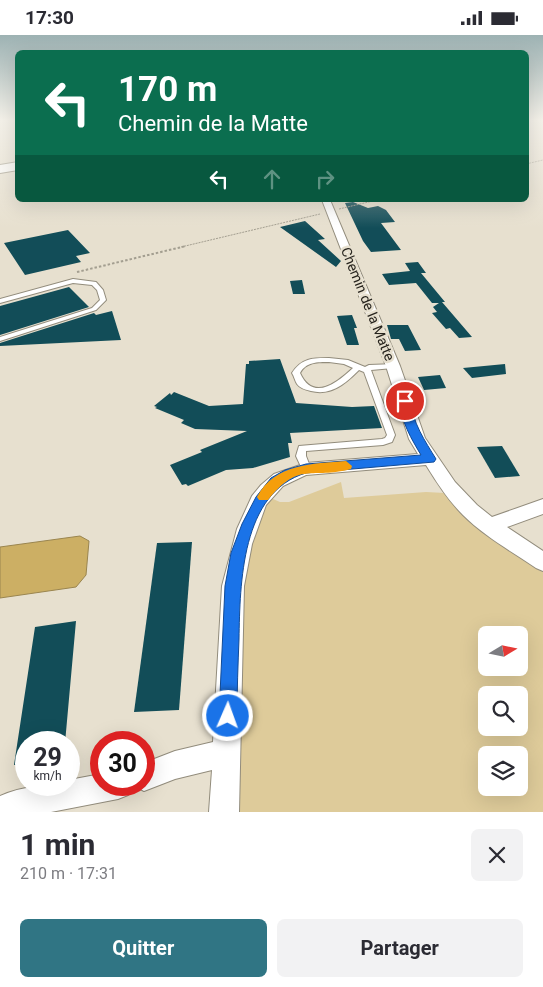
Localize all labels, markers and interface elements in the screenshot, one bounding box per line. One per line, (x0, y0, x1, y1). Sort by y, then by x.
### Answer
text: 17:30 (25, 6, 74, 29)
text: 170 m (118, 69, 217, 110)
icon: left (35, 70, 100, 135)
text: Chemin de la Matte (118, 111, 308, 136)
icon: left (205, 165, 233, 193)
icon: ahead (258, 165, 286, 193)
icon: right (311, 165, 339, 193)
street label: Chemin de la Matte (338, 245, 398, 363)
pin (384, 380, 426, 422)
icon: arrive (391, 387, 419, 415)
north arrow (478, 626, 528, 676)
map controls (478, 626, 528, 796)
button: search (478, 686, 528, 736)
position arrow (201, 689, 253, 741)
speed limit sign: 30 (90, 731, 155, 796)
text: 29 (33, 743, 62, 772)
button: layers (478, 746, 528, 796)
text: km/h (33, 769, 62, 783)
text: 1 min (20, 827, 95, 862)
button: close (471, 829, 523, 881)
text: 210 m · 17:31 (20, 864, 117, 883)
button: Quitter (20, 919, 267, 977)
button: Partager (277, 919, 523, 977)

